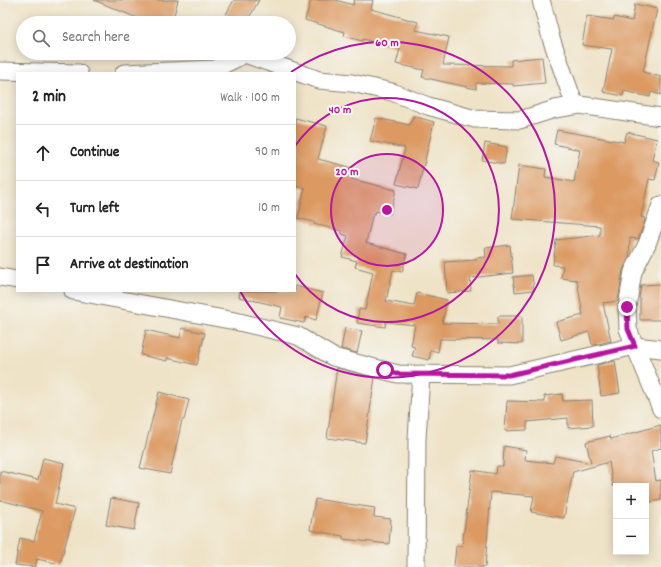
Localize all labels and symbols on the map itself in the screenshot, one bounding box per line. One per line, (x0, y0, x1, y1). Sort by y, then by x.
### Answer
text: 60 m (375, 35, 399, 52)
text: 40 m (329, 102, 351, 119)
text: 20 m (336, 164, 358, 181)
centre of rings (380, 203, 394, 217)
route end (618, 298, 636, 316)
route start (376, 361, 394, 379)

